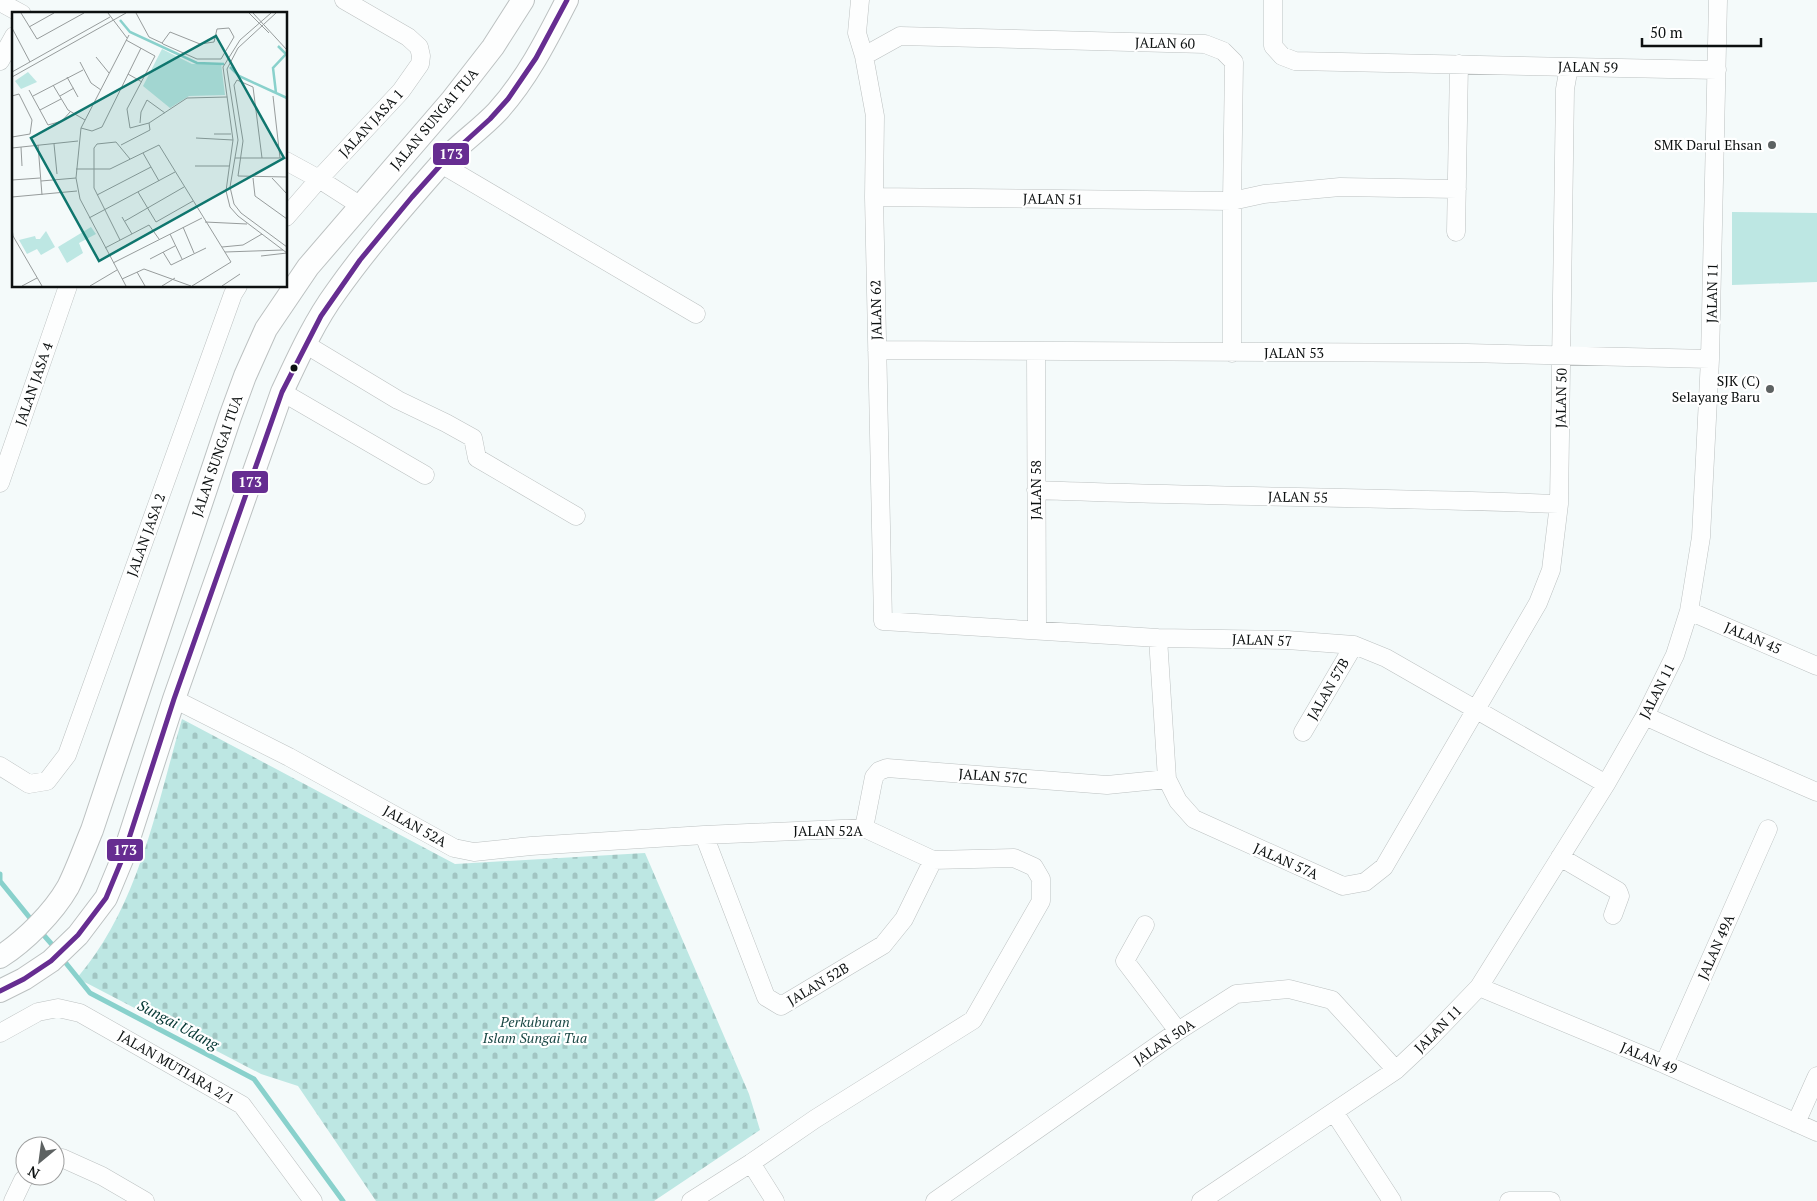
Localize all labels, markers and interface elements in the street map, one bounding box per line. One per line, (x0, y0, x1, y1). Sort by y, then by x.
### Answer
inset map (12, 12, 288, 288)
scale bar (1642, 15, 1761, 47)
text: 50 m (1650, 22, 1683, 42)
street label: JALAN 60 (1135, 32, 1195, 53)
street label: JALAN 59 (1558, 56, 1618, 77)
street label: JALAN SUNGAI TUA (385, 63, 482, 174)
street label: JALAN JASA 1 (334, 84, 407, 161)
place label: SMK Darul Ehsan (1654, 135, 1763, 154)
marker: SMK Darul Ehsan (1766, 139, 1778, 151)
line badge: 173 (432, 142, 470, 166)
text: 173 (439, 144, 463, 163)
street label: JALAN 51 (1023, 188, 1083, 209)
street label: JALAN 11 (1701, 263, 1722, 323)
street label: JALAN 62 (865, 280, 886, 340)
street label: JALAN JASA 4 (10, 339, 57, 428)
street label: JALAN 53 (1264, 343, 1324, 362)
unlabelled marker (289, 363, 299, 373)
street label: JALAN 50 (1550, 368, 1571, 428)
place label: SJK (C) Selayang Baru (1672, 371, 1760, 406)
marker: SJK (C) Selayang Baru (1764, 383, 1776, 395)
street label: JALAN SUNGAI TUA (187, 392, 246, 519)
street label: JALAN 58 (1026, 460, 1045, 520)
line badge: 173 (231, 470, 269, 494)
text: 173 (238, 472, 262, 491)
street label: JALAN 55 (1268, 486, 1328, 507)
street label: JALAN JASA 2 (122, 491, 169, 579)
street label: JALAN 45 (1722, 617, 1785, 658)
street label: JALAN 57 (1232, 629, 1292, 650)
street label: JALAN 57B (1302, 654, 1353, 723)
street label: JALAN 11 (1634, 660, 1679, 722)
street label: JALAN 57C (958, 764, 1028, 787)
street label: JALAN 52A (380, 800, 451, 851)
street label: JALAN 52A (793, 821, 863, 840)
line badge: 173 (106, 838, 144, 862)
street label: JALAN 57A (1251, 838, 1322, 883)
text: 173 (113, 840, 137, 859)
street label: JALAN 49A (1693, 911, 1739, 983)
street label: JALAN 52B (783, 958, 852, 1009)
water label: Sungai Udang (134, 994, 224, 1055)
street label: JALAN 11 (1410, 1001, 1466, 1057)
park label: Perkuburan Islam Sungai Tua (482, 1012, 587, 1047)
street label: JALAN 50A (1130, 1014, 1198, 1069)
street label: JALAN MUTIARA 2/1 (115, 1026, 238, 1108)
street label: JALAN 49 (1618, 1037, 1681, 1078)
north arrow (15, 1136, 65, 1186)
text: N (24, 1162, 43, 1184)

